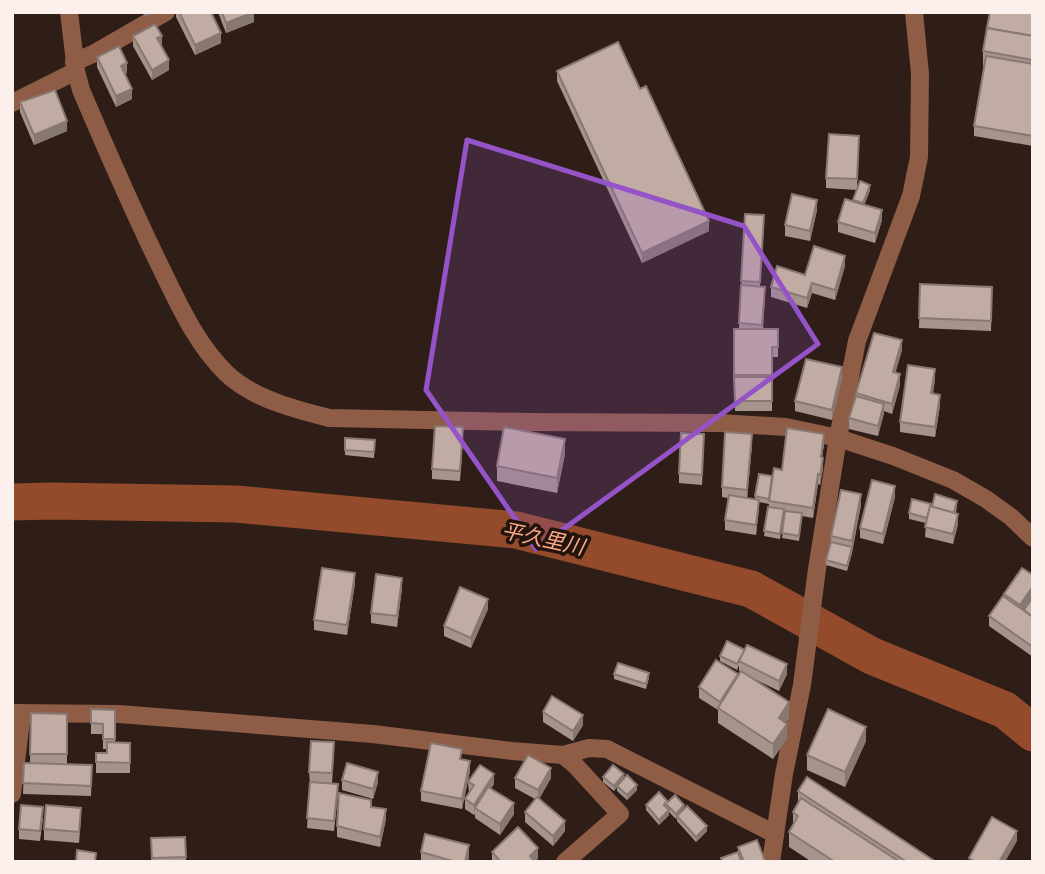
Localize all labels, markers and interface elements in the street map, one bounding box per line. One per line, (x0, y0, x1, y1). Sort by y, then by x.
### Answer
water label: 平久里川 (499, 517, 589, 561)

